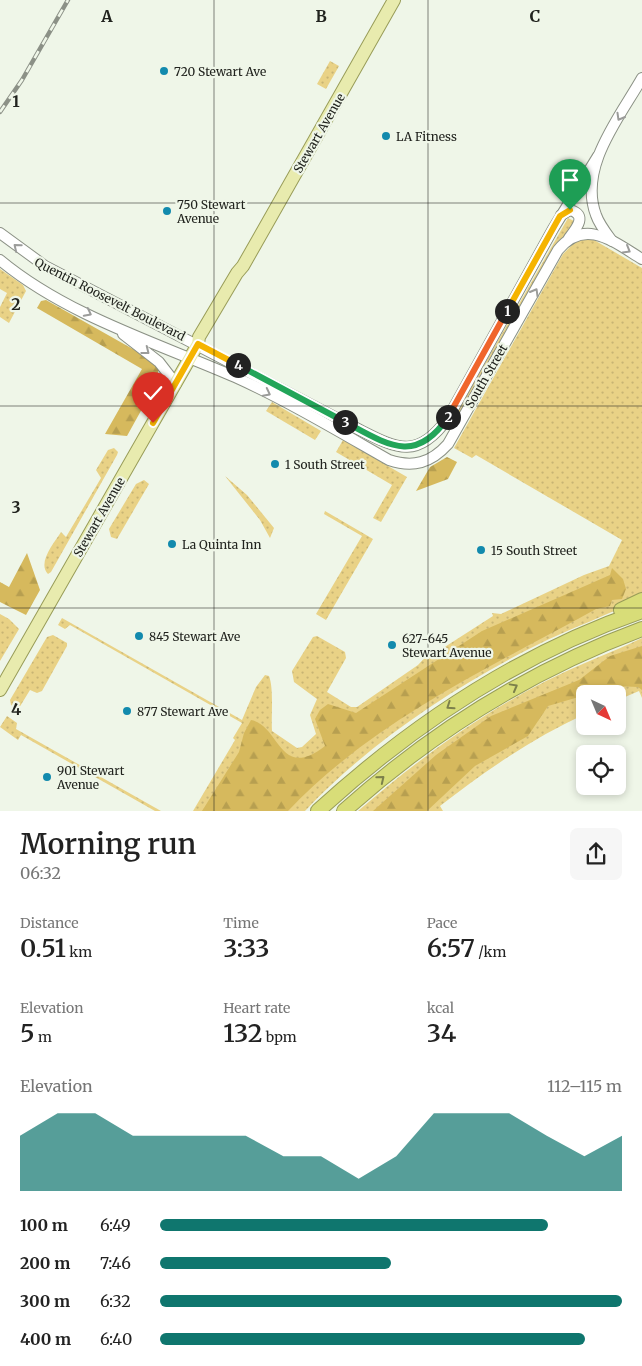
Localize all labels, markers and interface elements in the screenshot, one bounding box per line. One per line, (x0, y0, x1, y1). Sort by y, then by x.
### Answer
text: A (100, 6, 113, 26)
text: B (315, 6, 327, 26)
text: C (530, 6, 540, 26)
place label: 720 Stewart Ave (174, 64, 266, 79)
marker: 720 Stewart Ave (158, 65, 170, 77)
text: 1 (12, 91, 20, 111)
street label: Stewart Avenue (290, 91, 348, 175)
one-way arrow (616, 111, 626, 120)
place label: LA Fitness (396, 129, 457, 144)
marker: LA Fitness (380, 130, 392, 142)
pin (549, 159, 591, 210)
icon: arrive (556, 166, 584, 194)
place label: 750 Stewart Avenue (176, 197, 246, 226)
marker: 750 Stewart Avenue (161, 205, 173, 217)
one-way arrow (621, 243, 630, 253)
one-way arrow (14, 244, 23, 252)
street label: Quentin Roosevelt Boulevard (32, 254, 188, 344)
one-way arrow (528, 288, 538, 297)
text: 2 (11, 294, 21, 314)
pin: 1 (494, 298, 520, 324)
text: 1 (504, 302, 511, 320)
one-way arrow (83, 307, 92, 317)
street label: South Street (462, 341, 510, 411)
one-way arrow (140, 345, 150, 354)
pin: 4 (226, 352, 250, 378)
text: 4 (234, 356, 243, 374)
pin (132, 372, 174, 423)
icon: check (139, 379, 167, 407)
one-way arrow (262, 387, 271, 397)
pin: 2 (436, 404, 460, 430)
text: 2 (444, 408, 453, 426)
pin: 3 (332, 410, 358, 434)
text: 3 (341, 413, 350, 431)
place label: 1 South Street (285, 457, 365, 472)
marker: 1 South Street (269, 458, 281, 470)
street label: Stewart Avenue (70, 475, 128, 559)
text: 3 (11, 497, 21, 517)
place label: La Quinta Inn (182, 537, 261, 552)
marker: La Quinta Inn (166, 538, 178, 550)
place label: 15 South Street (491, 543, 578, 558)
marker: 15 South Street (475, 544, 487, 556)
place label: 845 Stewart Ave (149, 629, 240, 644)
marker: 845 Stewart Ave (133, 630, 145, 642)
place label: 627-645 Stewart Avenue (402, 631, 491, 660)
marker: 627-645 Stewart Avenue (386, 639, 398, 651)
one-way arrow (509, 683, 518, 693)
north arrow (576, 685, 626, 735)
map controls (576, 685, 626, 795)
text: 4 (11, 699, 21, 719)
one-way arrow (446, 700, 455, 710)
place label: 877 Stewart Ave (137, 704, 228, 719)
marker: 877 Stewart Ave (121, 705, 133, 717)
button: locate (576, 745, 626, 795)
place label: 901 Stewart Avenue (56, 763, 125, 792)
marker: 901 Stewart Avenue (41, 771, 53, 783)
one-way arrow (375, 776, 384, 785)
text: Morning run (20, 826, 196, 862)
button: share (570, 828, 622, 880)
text: 06:32 (20, 863, 61, 883)
text: Distance (20, 914, 79, 932)
text: Time (223, 914, 259, 932)
text: Pace (427, 914, 457, 932)
text: 0.51 (20, 932, 66, 964)
text: 3:33 (223, 932, 270, 964)
text: 6:57 (427, 932, 475, 964)
text: km (66, 943, 92, 961)
text: /km (475, 943, 506, 961)
text: Elevation (20, 999, 84, 1017)
text: Heart rate (223, 999, 290, 1017)
text: kcal (427, 999, 454, 1017)
text: 5 (20, 1017, 35, 1049)
text: 132 (223, 1017, 262, 1049)
text: 34 (427, 1017, 456, 1049)
text: m (35, 1028, 52, 1046)
text: bpm (262, 1028, 297, 1046)
text: Elevation (20, 1076, 93, 1096)
text: 112–115 m (547, 1076, 622, 1096)
text: 100 m (20, 1215, 68, 1235)
text: 6:49 (100, 1215, 131, 1235)
text: 200 m (20, 1253, 70, 1273)
text: 7:46 (100, 1253, 131, 1273)
text: 300 m (20, 1291, 70, 1311)
text: 6:32 (100, 1291, 131, 1311)
text: 400 m (20, 1329, 71, 1349)
text: 6:40 (100, 1329, 132, 1349)

